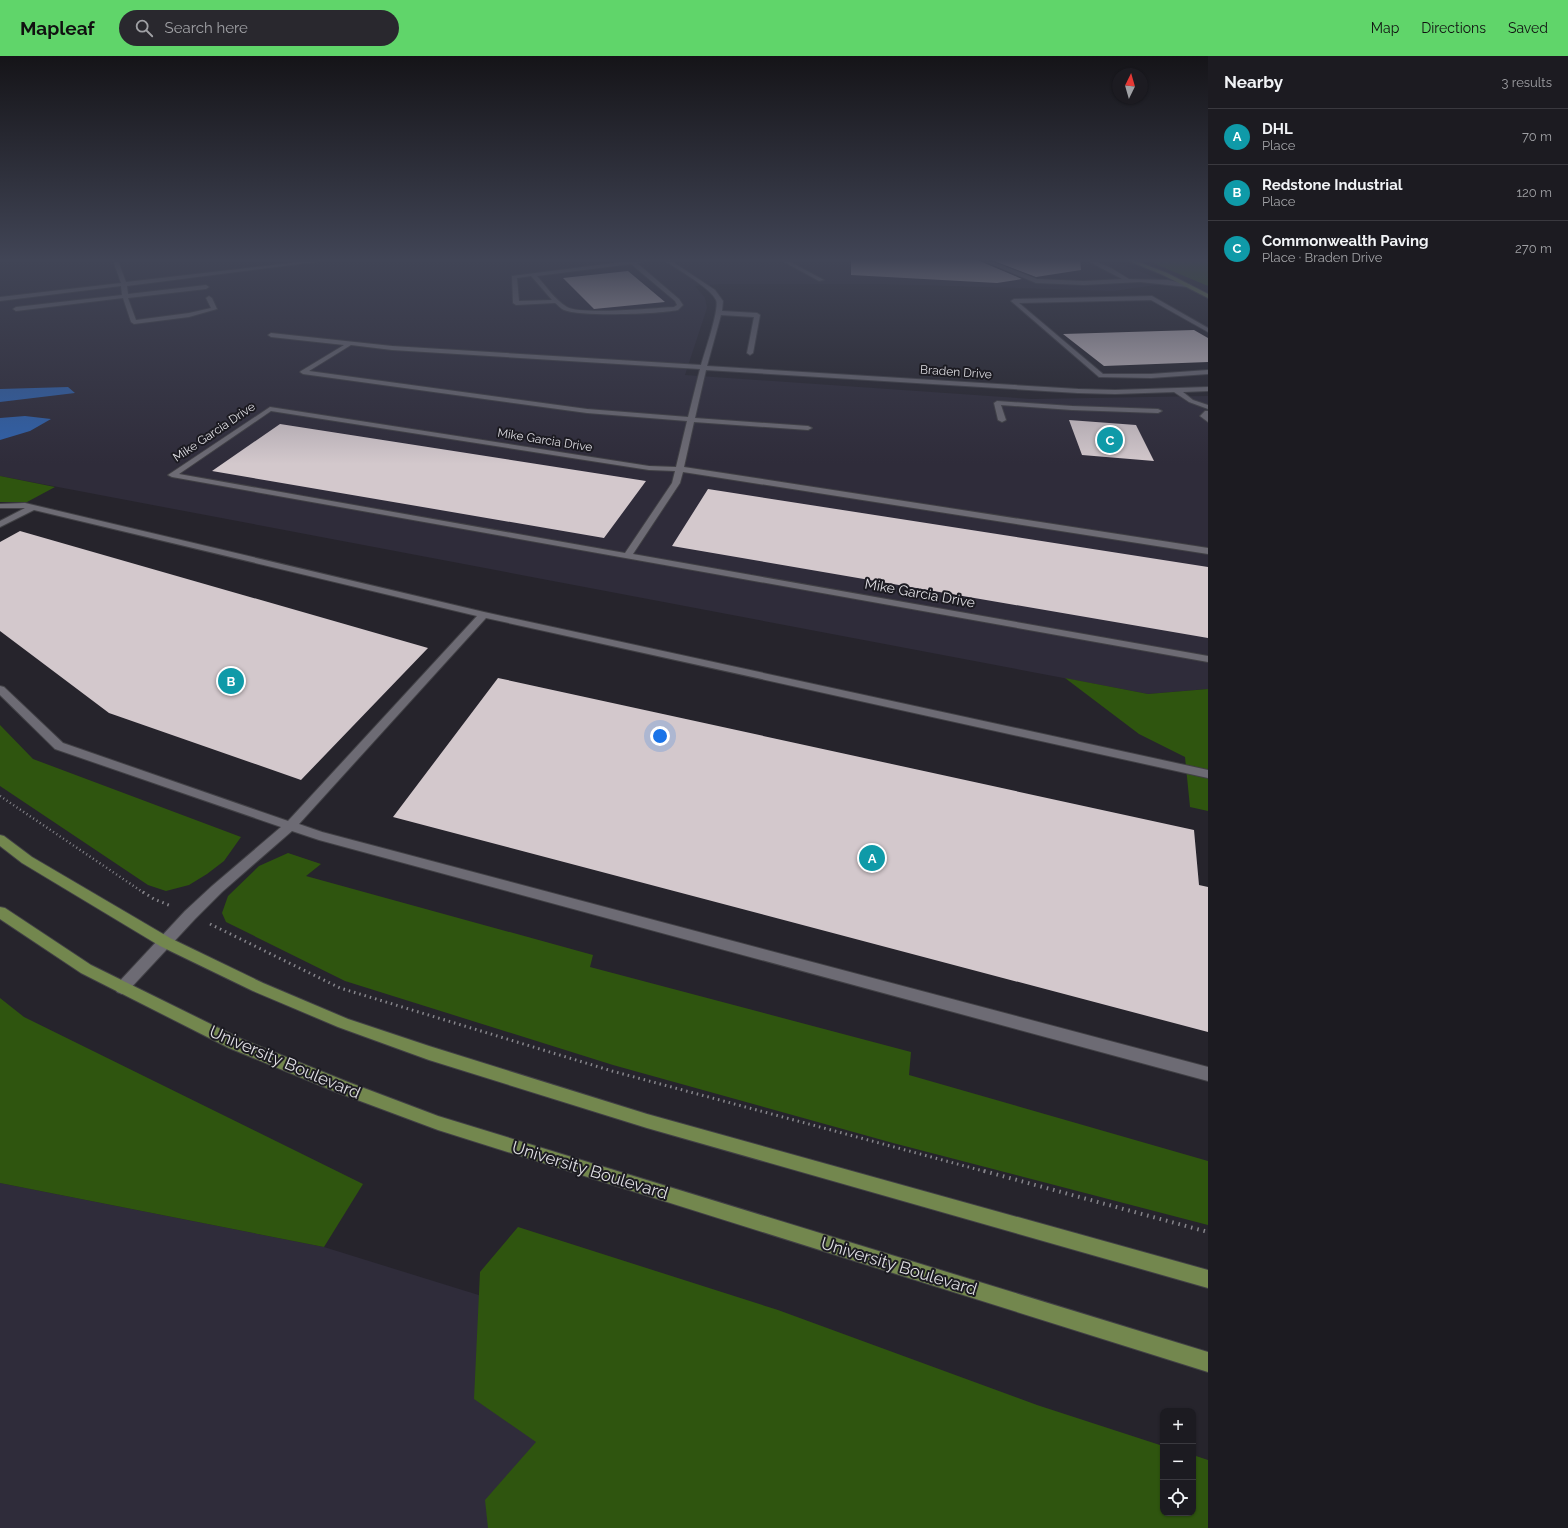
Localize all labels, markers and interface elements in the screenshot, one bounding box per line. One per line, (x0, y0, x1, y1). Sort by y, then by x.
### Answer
search box (119, 10, 399, 46)
text: Mapleaf (20, 17, 95, 39)
icon: search (133, 17, 155, 39)
text: Search here (165, 19, 248, 37)
text: Map (1371, 20, 1399, 36)
text: Directions (1421, 20, 1486, 36)
text: Saved (1508, 20, 1548, 36)
north arrow (1112, 68, 1148, 104)
text: Nearby (1224, 72, 1283, 92)
text: 3 results (1502, 75, 1552, 90)
text: DHL (1262, 120, 1293, 138)
text: A (1233, 129, 1241, 144)
text: 70 m (1522, 129, 1552, 144)
text: Place (1262, 138, 1295, 153)
text: Redstone Industrial (1262, 176, 1403, 194)
text: B (1233, 185, 1241, 200)
text: 120 m (1516, 185, 1552, 200)
text: Place (1262, 194, 1295, 209)
text: Commonwealth Paving (1262, 232, 1428, 250)
text: C (1233, 241, 1241, 256)
text: 270 m (1515, 241, 1552, 256)
text: Place · Braden Drive (1262, 250, 1382, 265)
street label: Braden Drive (920, 363, 992, 381)
street label: Mike Garcia Drive (170, 399, 258, 465)
pin: C (1097, 425, 1123, 455)
street label: Mike Garcia Drive (497, 426, 593, 454)
street label: Mike Garcia Drive (864, 575, 976, 611)
pin: B (218, 666, 244, 696)
your location (650, 726, 670, 746)
pin: A (859, 843, 885, 873)
street label: University Boulevard (206, 1021, 364, 1103)
street label: University Boulevard (510, 1137, 670, 1203)
street label: University Boulevard (819, 1233, 979, 1299)
map controls (1160, 1408, 1196, 1516)
button: + (1160, 1408, 1196, 1444)
button: − (1160, 1444, 1196, 1480)
button: locate (1160, 1480, 1196, 1516)

